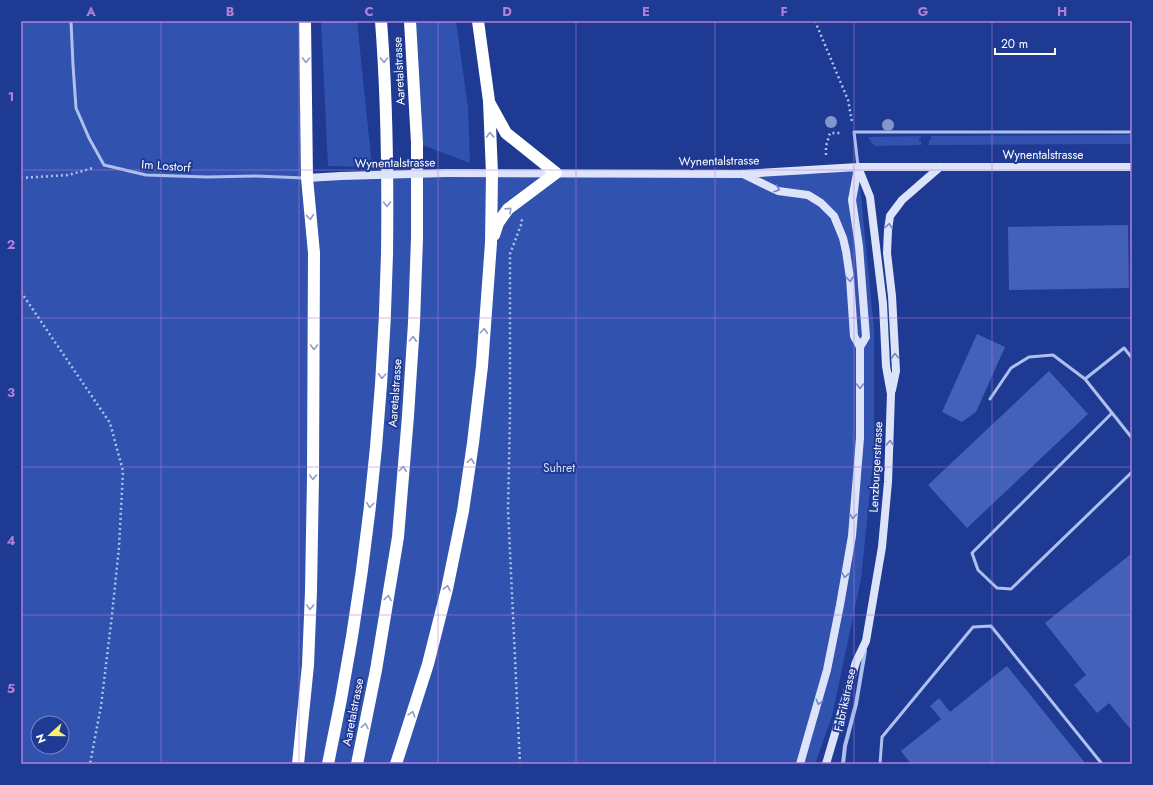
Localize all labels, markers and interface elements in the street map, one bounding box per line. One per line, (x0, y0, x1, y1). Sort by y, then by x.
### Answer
text: A (85, 2, 96, 21)
text: B (226, 2, 235, 21)
text: C (364, 2, 374, 21)
text: D (502, 2, 512, 21)
text: E (642, 2, 650, 21)
text: F (780, 2, 788, 21)
text: G (918, 2, 929, 21)
text: H (1057, 2, 1067, 21)
scale bar (995, 30, 1055, 56)
text: 20 m (1001, 35, 1028, 53)
street label: Aaretalstrasse (388, 36, 410, 106)
one-way arrow (301, 57, 310, 63)
one-way arrow (379, 57, 388, 63)
text: 1 (8, 87, 14, 106)
one-way arrow (486, 132, 494, 138)
street label: Wynentalstrasse (1003, 146, 1083, 164)
street label: Wynentalstrasse (678, 151, 760, 171)
street label: Wynentalstrasse (354, 153, 436, 173)
street label: Im Lostorf (141, 155, 192, 177)
one-way arrow (774, 185, 781, 193)
one-way arrow (383, 201, 391, 207)
one-way arrow (504, 207, 512, 215)
one-way arrow (306, 214, 315, 220)
one-way arrow (884, 223, 893, 229)
text: 2 (7, 235, 15, 254)
one-way arrow (845, 275, 854, 282)
one-way arrow (480, 328, 489, 334)
one-way arrow (409, 336, 418, 342)
one-way arrow (310, 344, 318, 350)
one-way arrow (890, 353, 899, 359)
street label: Aaretalstrasse (384, 358, 406, 428)
one-way arrow (377, 373, 386, 379)
text: 3 (7, 383, 15, 402)
one-way arrow (856, 383, 864, 389)
street label: Lenzburgerstrasse (865, 421, 887, 513)
one-way arrow (885, 440, 894, 446)
one-way arrow (466, 457, 475, 464)
park label: Suhret (543, 459, 575, 477)
one-way arrow (399, 466, 408, 472)
one-way arrow (309, 474, 317, 480)
one-way arrow (366, 502, 375, 508)
one-way arrow (849, 513, 858, 519)
text: 4 (6, 531, 16, 550)
one-way arrow (841, 572, 850, 578)
one-way arrow (442, 585, 450, 591)
one-way arrow (383, 595, 392, 601)
one-way arrow (306, 604, 314, 610)
street label: Fabrikstrasse (830, 667, 860, 733)
street label: Aaretalstrasse (338, 677, 368, 747)
text: 5 (7, 679, 15, 698)
one-way arrow (815, 699, 823, 705)
one-way arrow (407, 710, 416, 717)
north arrow (30, 715, 70, 755)
one-way arrow (361, 723, 369, 729)
text: N (32, 732, 50, 746)

